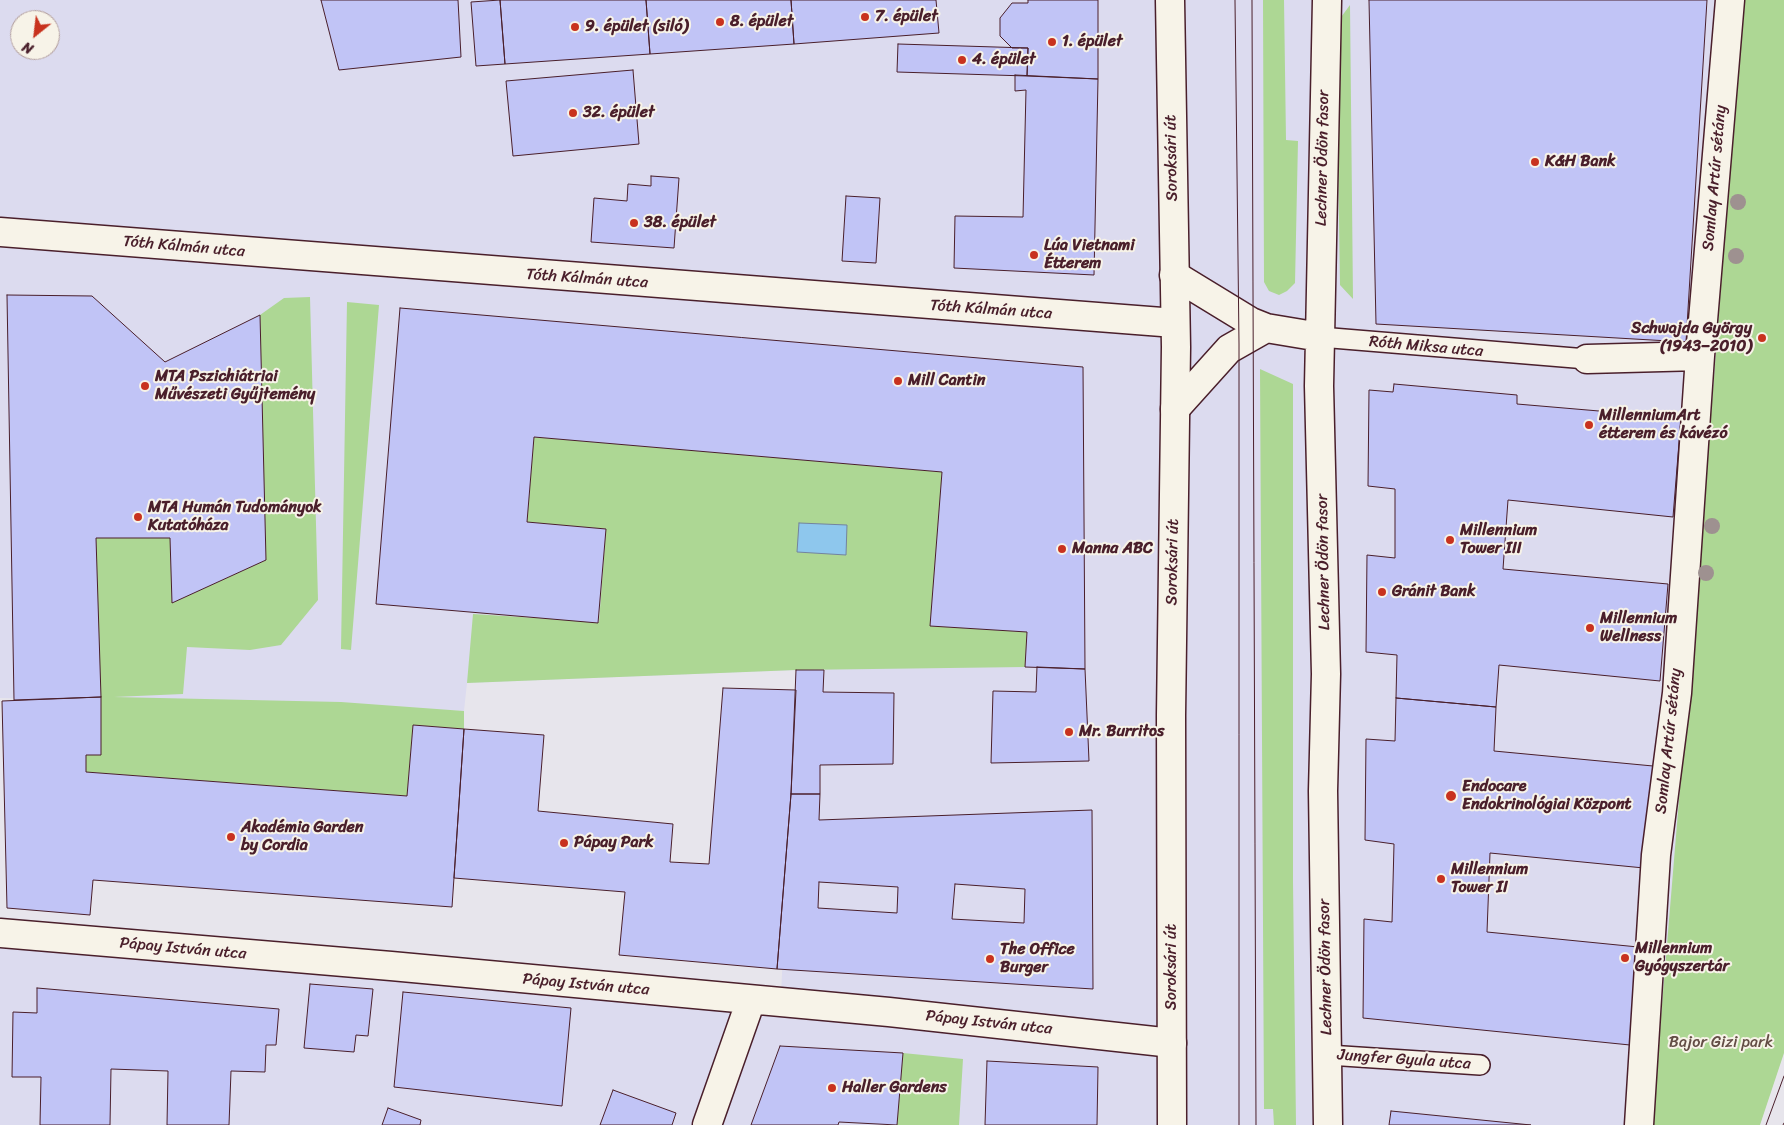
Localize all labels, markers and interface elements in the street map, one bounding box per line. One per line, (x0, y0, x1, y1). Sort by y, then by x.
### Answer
place label: 7. épület (875, 7, 938, 27)
north arrow (10, 10, 60, 60)
marker: 7. épület (859, 11, 871, 23)
place label: 8. épület (730, 12, 793, 32)
marker: 8. épület (714, 16, 726, 28)
place label: 9. épület (siló) (585, 17, 688, 37)
marker: 9. épület (siló) (569, 21, 581, 33)
place label: 1. épület (1062, 32, 1122, 52)
text: N (18, 34, 38, 61)
marker: 1. épület (1046, 36, 1058, 48)
place label: 4. épület (972, 50, 1035, 70)
marker: 4. épület (956, 54, 968, 66)
street label: Lechner Ödön fasor (1312, 90, 1334, 226)
place label: 32. épület (583, 103, 654, 123)
street label: Somlay Artúr sétány (1699, 104, 1731, 252)
marker: 32. épület (567, 107, 579, 119)
street label: Soroksári út (1162, 115, 1182, 201)
place label: K&H Bank (1545, 152, 1616, 172)
marker: K&H Bank (1529, 156, 1541, 168)
place label: 38. épület (644, 213, 716, 233)
marker: 38. épület (628, 217, 640, 229)
street label: Tóth Kálmán utca (122, 232, 246, 262)
place label: Lúa Vietnami Étterem (1044, 236, 1135, 274)
marker: Lúa Vietnami Étterem (1028, 249, 1040, 261)
street label: Tóth Kálmán utca (525, 265, 649, 293)
street label: Tóth Kálmán utca (929, 296, 1053, 324)
place label: Schwajda György (1943–2010) (1631, 319, 1752, 357)
street label: Róth Miksa utca (1368, 332, 1484, 362)
marker: Schwajda György (1943–2010) (1756, 332, 1768, 344)
place label: MTA Pszichiátriai Művészeti Gyűjtemény (155, 367, 315, 405)
place label: Mill Cantin (908, 371, 985, 391)
marker: Mill Cantin (892, 375, 904, 387)
marker: MTA Pszichiátriai Művészeti Gyűjtemény (139, 380, 151, 392)
place label: MillenniumArt étterem és kávézó (1599, 406, 1728, 444)
marker: MillenniumArt étterem és kávézó (1583, 419, 1595, 431)
street label: Lechner Ödön fasor (1313, 494, 1335, 630)
place label: MTA Humán Tudományok Kutatóháza (148, 498, 322, 536)
marker: MTA Humán Tudományok Kutatóháza (132, 511, 144, 523)
street label: Soroksári út (1163, 519, 1183, 605)
place label: Millennium Tower III (1460, 521, 1537, 559)
marker: Millennium Tower III (1444, 534, 1456, 546)
place label: Manna ABC (1072, 539, 1153, 559)
marker: Manna ABC (1056, 543, 1068, 555)
place label: Gránit Bank (1392, 582, 1475, 602)
marker: Gránit Bank (1376, 586, 1388, 598)
place label: Millennium Wellness (1600, 609, 1677, 647)
marker: Millennium Wellness (1584, 622, 1596, 634)
street label: Somlay Artúr sétány (1652, 667, 1686, 815)
place label: Mr. Burritos (1079, 722, 1164, 742)
marker: Mr. Burritos (1063, 726, 1075, 738)
place label: Endocare Endokrinológiai Központ (1462, 777, 1632, 815)
marker: Endocare Endokrinológiai Központ (1444, 789, 1458, 803)
place label: Akadémia Garden by Cordia (241, 818, 363, 856)
marker: Akadémia Garden by Cordia (225, 831, 237, 843)
place label: Pápay Park (574, 833, 653, 853)
marker: Pápay Park (558, 837, 570, 849)
place label: Millennium Tower II (1451, 860, 1528, 898)
marker: Millennium Tower II (1435, 873, 1447, 885)
street label: Lechner Ödön fasor (1315, 899, 1337, 1035)
street label: Soroksári út (1162, 924, 1182, 1010)
street label: Pápay István utca (119, 934, 247, 964)
place label: Millennium Gyógyszertár (1635, 939, 1729, 977)
place label: The Office Burger (1000, 940, 1075, 978)
marker: Millennium Gyógyszertár (1619, 952, 1631, 964)
marker: The Office Burger (984, 953, 996, 965)
street label: Pápay István utca (522, 970, 650, 1000)
street label: Pápay István utca (925, 1007, 1053, 1039)
park label: Bajor Gizi park (1669, 1033, 1773, 1053)
street label: Jungfer Gyula utca (1337, 1046, 1471, 1074)
place label: Haller Gardens (842, 1078, 947, 1098)
marker: Haller Gardens (826, 1082, 838, 1094)

